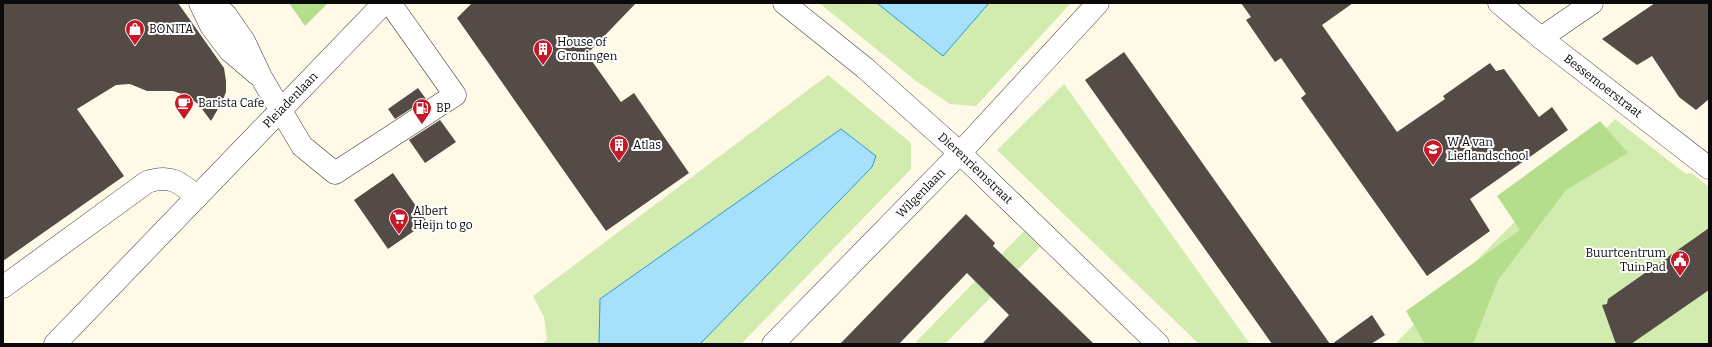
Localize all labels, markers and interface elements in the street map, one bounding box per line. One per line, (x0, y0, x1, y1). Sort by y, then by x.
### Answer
shop icon: BONITA (124, 18, 146, 46)
place label: BONITA (149, 22, 194, 36)
place label: House of Groningen (557, 35, 618, 63)
building icon: House of Groningen (532, 38, 554, 66)
street label: Bessemoerstraat (1561, 51, 1645, 121)
street label: Pleiadenlaan (260, 69, 321, 131)
cafe icon: Barista Cafe (173, 92, 195, 120)
place label: Barista Cafe (198, 96, 264, 110)
fuel station icon: BP (411, 97, 433, 125)
place label: BP (436, 101, 451, 115)
street label: Dierenriemstraat (935, 130, 1016, 207)
building icon: Atlas (608, 134, 630, 162)
place label: W A van Lieflandschool (1447, 135, 1529, 163)
place label: Atlas (633, 138, 661, 152)
school or university icon: W A van Lieflandschool (1422, 138, 1444, 166)
street label: Wilgenlaan (893, 165, 948, 221)
place label: Albert Heijn to go (413, 204, 473, 232)
supermarket icon: Albert Heijn to go (388, 207, 410, 235)
place label: Buurtcentrum TuinPad (1586, 246, 1667, 274)
public building icon: Buurtcentrum TuinPad (1669, 249, 1691, 277)

